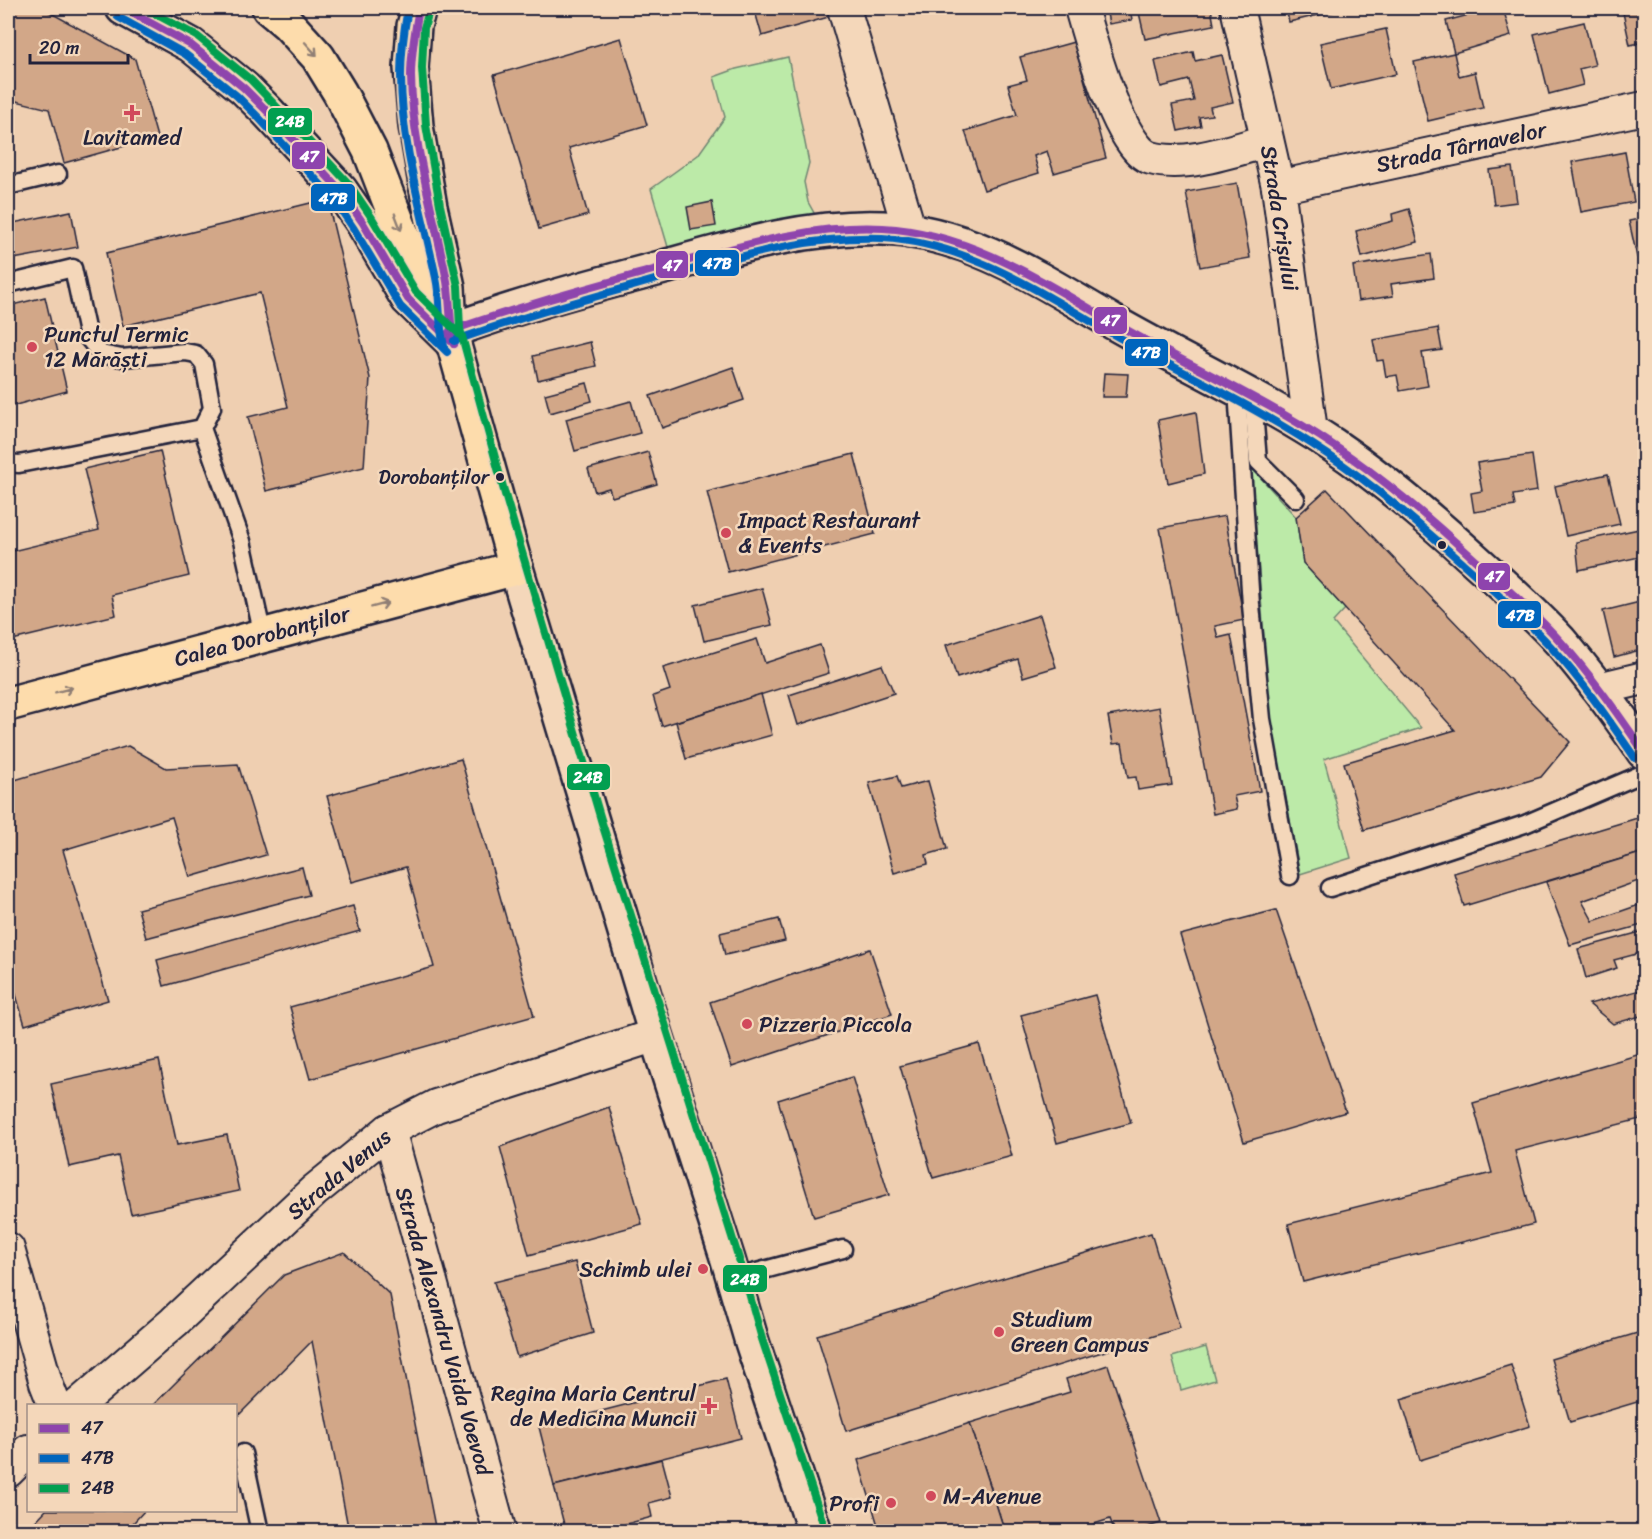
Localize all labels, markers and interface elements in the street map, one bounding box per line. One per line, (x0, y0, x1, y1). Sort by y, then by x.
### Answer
scale bar (30, 27, 128, 65)
text: 20 m (39, 32, 79, 64)
one-way arrow (303, 41, 318, 56)
marker: Lavitamed (123, 104, 141, 122)
line badge: 24B (267, 107, 313, 136)
text: 24B (274, 107, 306, 136)
street label: Strada Târnavelor (1372, 110, 1552, 184)
place label: Lavitamed (83, 118, 182, 157)
line badge: 47 (291, 141, 326, 170)
text: 47 (298, 142, 320, 171)
street label: Strada Crișului (1249, 142, 1311, 294)
line badge: 47B (310, 183, 356, 212)
text: 47B (317, 184, 349, 213)
one-way arrow (393, 212, 404, 231)
line badge: 47B (694, 249, 740, 277)
text: 47B (701, 249, 733, 278)
line badge: 47 (655, 250, 689, 279)
text: 47 (661, 251, 683, 280)
line badge: 47 (1093, 306, 1128, 335)
text: 47 (1099, 306, 1121, 335)
place label: Punctul Termic 12 Mărăști (44, 315, 188, 379)
line badge: 47B (1124, 338, 1169, 367)
text: 47B (1130, 338, 1162, 367)
marker: Punctul Termic 12 Mărăști (25, 340, 39, 354)
place label: Dorobanților (379, 460, 491, 495)
marker: Dorobanților (494, 471, 506, 483)
place label: Impact Restaurant & Events (737, 501, 921, 565)
marker: Impact Restaurant & Events (719, 526, 733, 540)
unlabelled marker (1436, 539, 1448, 551)
line badge: 47 (1477, 562, 1511, 591)
text: 47 (1483, 562, 1505, 591)
street label: Calea Dorobanților (170, 594, 355, 678)
one-way arrow (370, 598, 389, 610)
line badge: 47B (1497, 600, 1542, 629)
text: 47B (1504, 601, 1536, 630)
one-way arrow (54, 683, 73, 695)
line badge: 24B (566, 763, 611, 791)
text: 24B (572, 763, 604, 792)
place label: Pizzeria Piccola (759, 1005, 912, 1044)
marker: Pizzeria Piccola (740, 1017, 754, 1031)
street label: Strada Venus (278, 1118, 401, 1230)
street label: Strada Alexandru Vaida Voevod (384, 1182, 504, 1481)
place label: Schimb ulei (579, 1250, 692, 1289)
marker: Schimb ulei (696, 1262, 710, 1276)
line badge: 24B (722, 1264, 768, 1293)
text: 24B (729, 1265, 761, 1294)
place label: Studium Green Campus (1011, 1300, 1150, 1364)
marker: Studium Green Campus (992, 1325, 1006, 1339)
place label: Regina Maria Centrul de Medicina Muncii (491, 1374, 697, 1438)
marker: Regina Maria Centrul de Medicina Muncii (700, 1397, 718, 1415)
legend (27, 1404, 237, 1512)
text: 47 (81, 1412, 104, 1444)
text: 47B (81, 1442, 114, 1474)
text: 24B (81, 1472, 114, 1504)
place label: M-Avenue (943, 1477, 1042, 1516)
place label: Profi (829, 1484, 880, 1523)
marker: M-Avenue (924, 1489, 938, 1503)
marker: Profi (884, 1496, 898, 1510)

